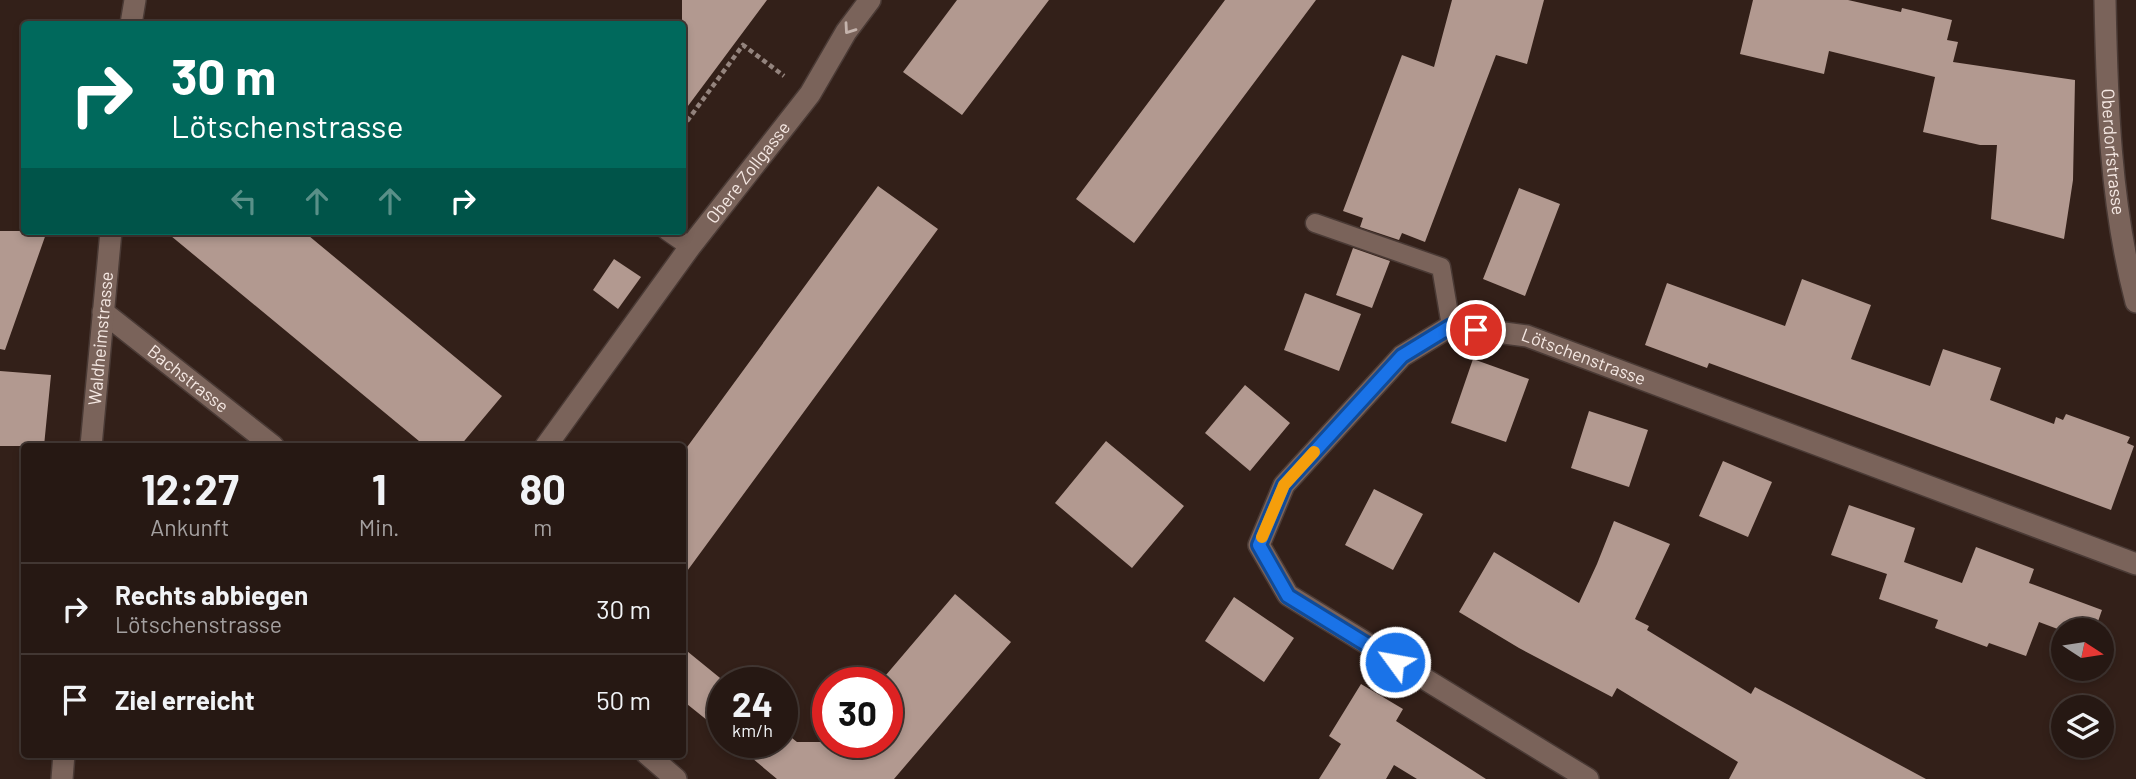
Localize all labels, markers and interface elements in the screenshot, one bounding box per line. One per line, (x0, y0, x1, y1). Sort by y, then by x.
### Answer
one-way arrow (845, 21, 857, 34)
text: 30 m (171, 46, 276, 105)
icon: right (56, 49, 147, 140)
street label: Oberdorfstrasse (2098, 88, 2130, 216)
text: Lötschenstrasse (171, 106, 403, 144)
street label: Obere Zollgasse (701, 117, 794, 228)
icon: left (225, 182, 263, 220)
icon: ahead (298, 182, 336, 220)
icon: ahead (371, 182, 409, 220)
icon: right (444, 182, 482, 220)
street label: Waldheimstrasse (83, 270, 117, 406)
pin (1446, 300, 1506, 360)
icon: arrive (1457, 311, 1495, 349)
street label: Lötschenstrasse (1519, 323, 1649, 389)
street label: Bachstrasse (144, 339, 233, 417)
text: 12:27 (141, 463, 239, 513)
text: 1 (372, 463, 387, 513)
text: 80 (519, 463, 566, 513)
text: Ankunft (150, 513, 230, 541)
text: Min. (359, 513, 399, 541)
text: m (533, 513, 552, 541)
text: Rechts abbiegen (115, 579, 308, 610)
icon: right (56, 590, 94, 628)
text: 30 m (596, 593, 651, 624)
text: Lötschenstrasse (115, 610, 282, 638)
north arrow (2051, 618, 2114, 681)
map controls (2051, 618, 2114, 758)
position arrow (1358, 625, 1432, 699)
speed limit sign: 30 (812, 667, 903, 758)
icon: arrive (56, 681, 94, 719)
text: 24 (732, 682, 773, 724)
text: Ziel erreicht (115, 684, 255, 715)
text: 50 m (596, 684, 651, 715)
button: layers (2051, 695, 2114, 758)
text: km/h (732, 719, 773, 741)

